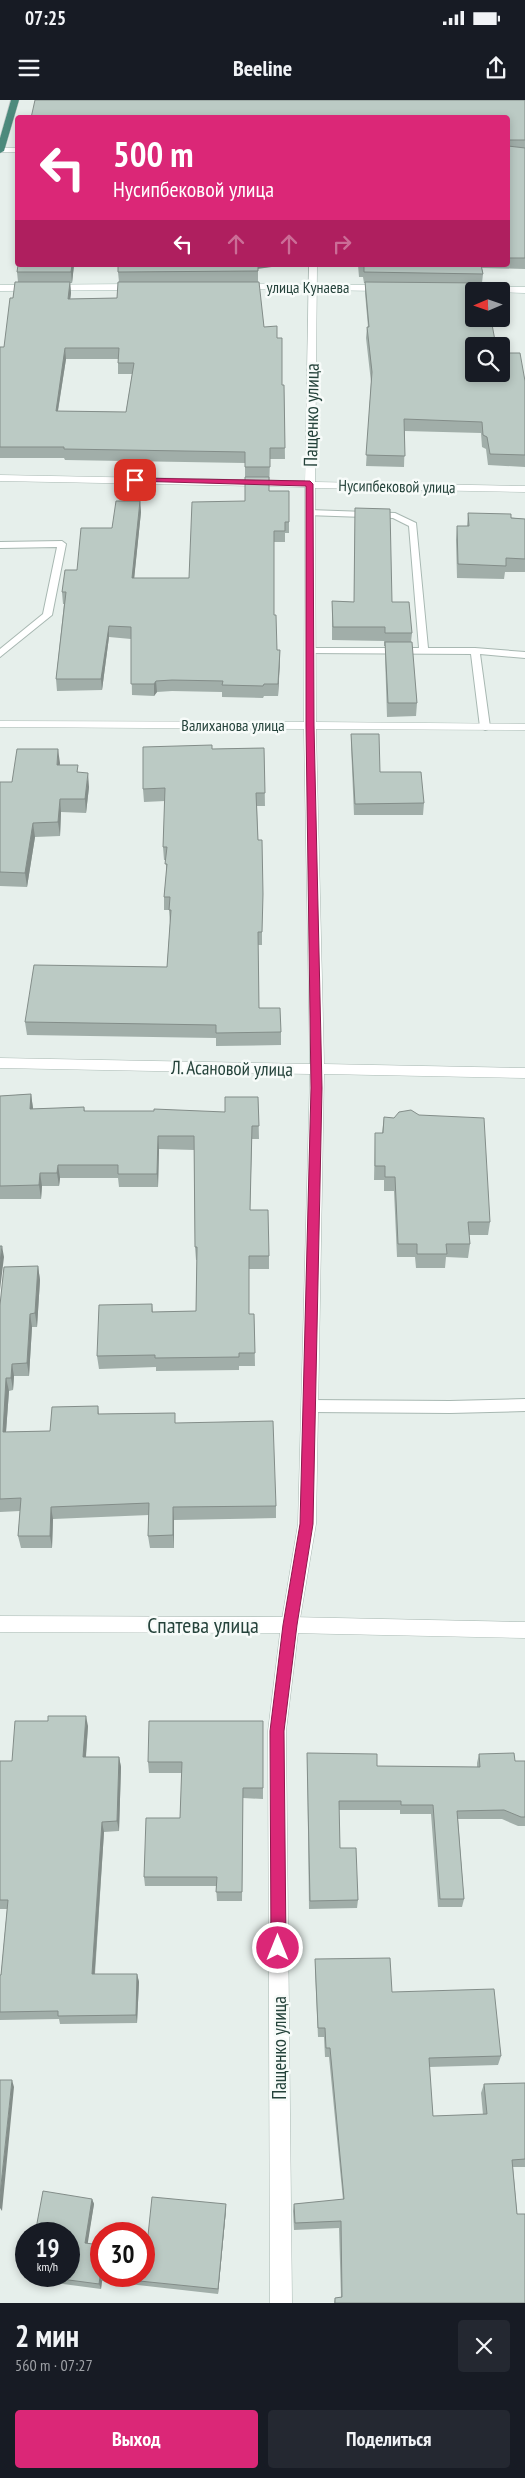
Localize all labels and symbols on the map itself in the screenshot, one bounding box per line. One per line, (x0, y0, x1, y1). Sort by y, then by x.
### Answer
street label: улица Кунаева (267, 277, 349, 297)
north arrow (465, 282, 510, 328)
street label: Пащенко улица (298, 363, 324, 467)
pin (114, 459, 156, 501)
street label: Нусипбековой улица (338, 475, 456, 497)
street label: Валиханова улица (181, 715, 285, 735)
street label: Л. Асановой улица (170, 1055, 293, 1081)
street label: Спатева улица (147, 1611, 259, 1639)
position arrow (251, 1921, 303, 1973)
street label: Пащенко улица (267, 1996, 291, 2100)
speed limit sign: 30 (90, 2222, 155, 2287)

